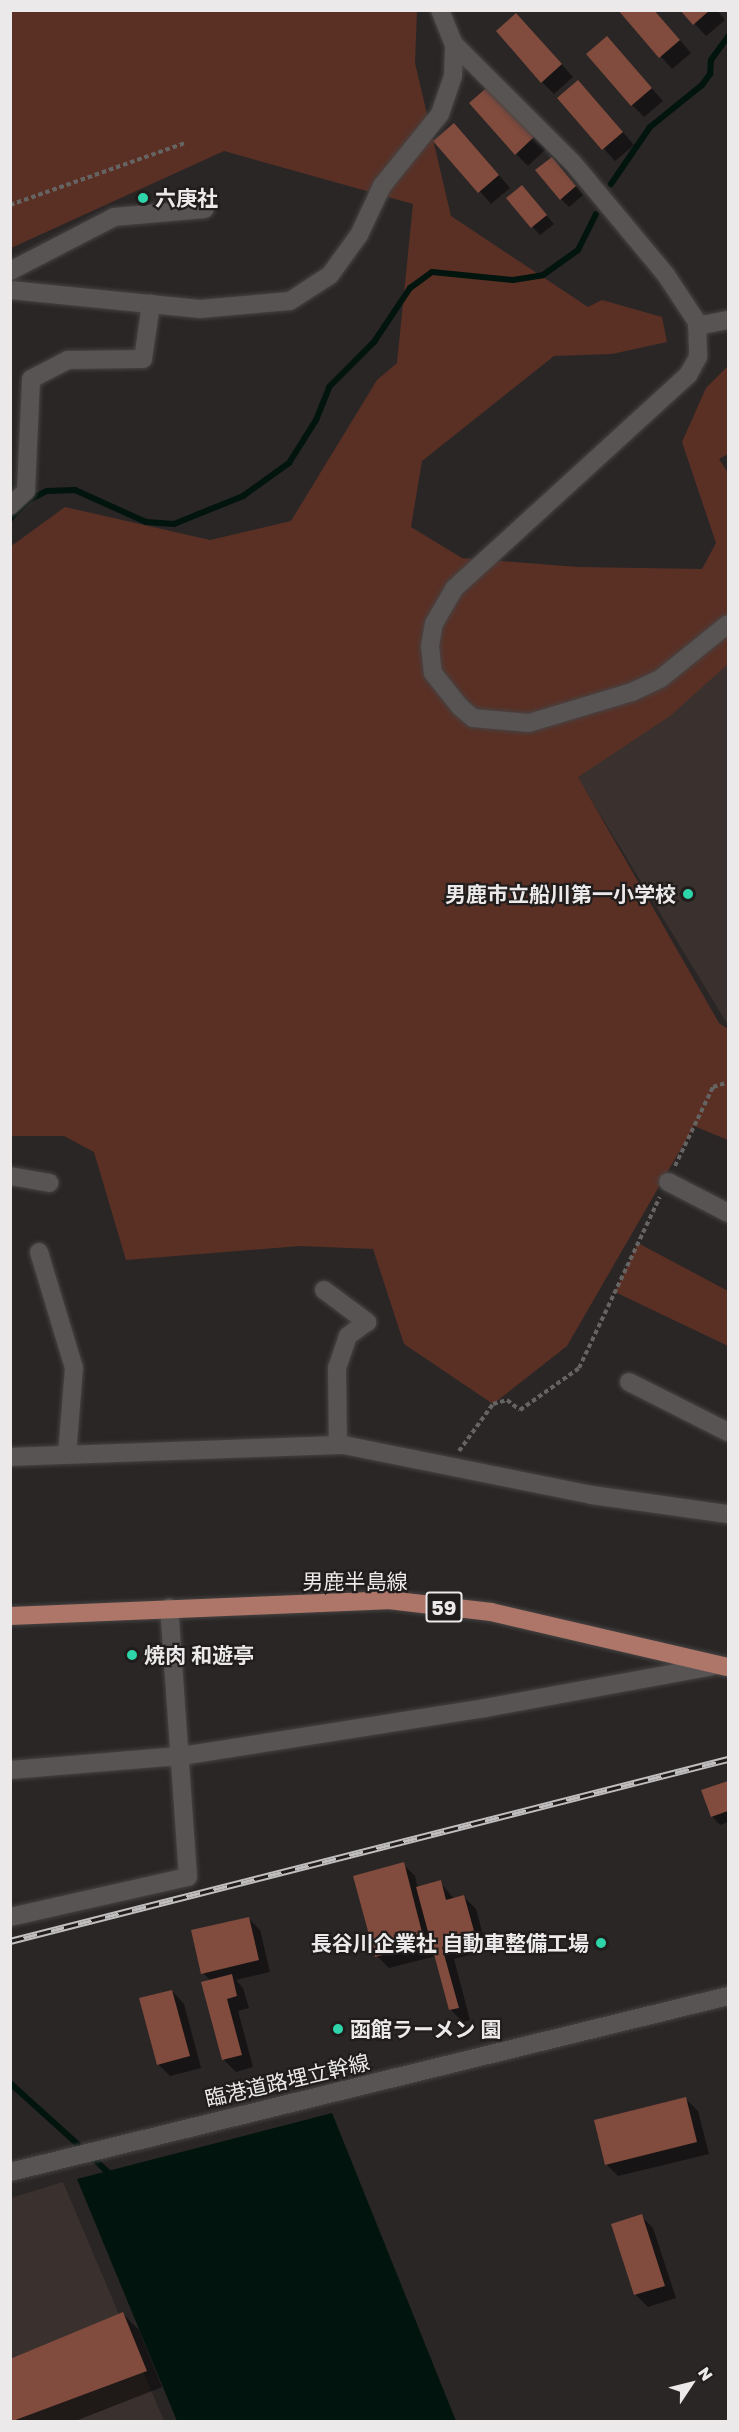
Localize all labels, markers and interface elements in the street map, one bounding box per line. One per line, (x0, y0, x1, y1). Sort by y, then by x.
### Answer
place label: 六庚社 (155, 185, 218, 211)
marker: 六庚社 (136, 191, 150, 205)
place label: 男鹿市立船川第一小学校 (445, 881, 676, 907)
marker: 男鹿市立船川第一小学校 (681, 887, 695, 901)
street label: 男鹿半島線 (303, 1568, 407, 1594)
road number: 59 (424, 1590, 464, 1624)
place label: 焼肉 和遊亭 (144, 1642, 254, 1668)
marker: 焼肉 和遊亭 (125, 1648, 139, 1662)
place label: 長谷川企業社 自動車整備工場 (311, 1930, 589, 1956)
marker: 長谷川企業社 自動車整備工場 (594, 1936, 608, 1950)
place label: 函館ラーメン 園 (350, 2016, 502, 2042)
marker: 函館ラーメン 園 (331, 2022, 345, 2036)
street label: 臨港道路埋立幹線 (202, 2049, 372, 2111)
north arrow (661, 2354, 721, 2414)
text: N (694, 2363, 717, 2384)

